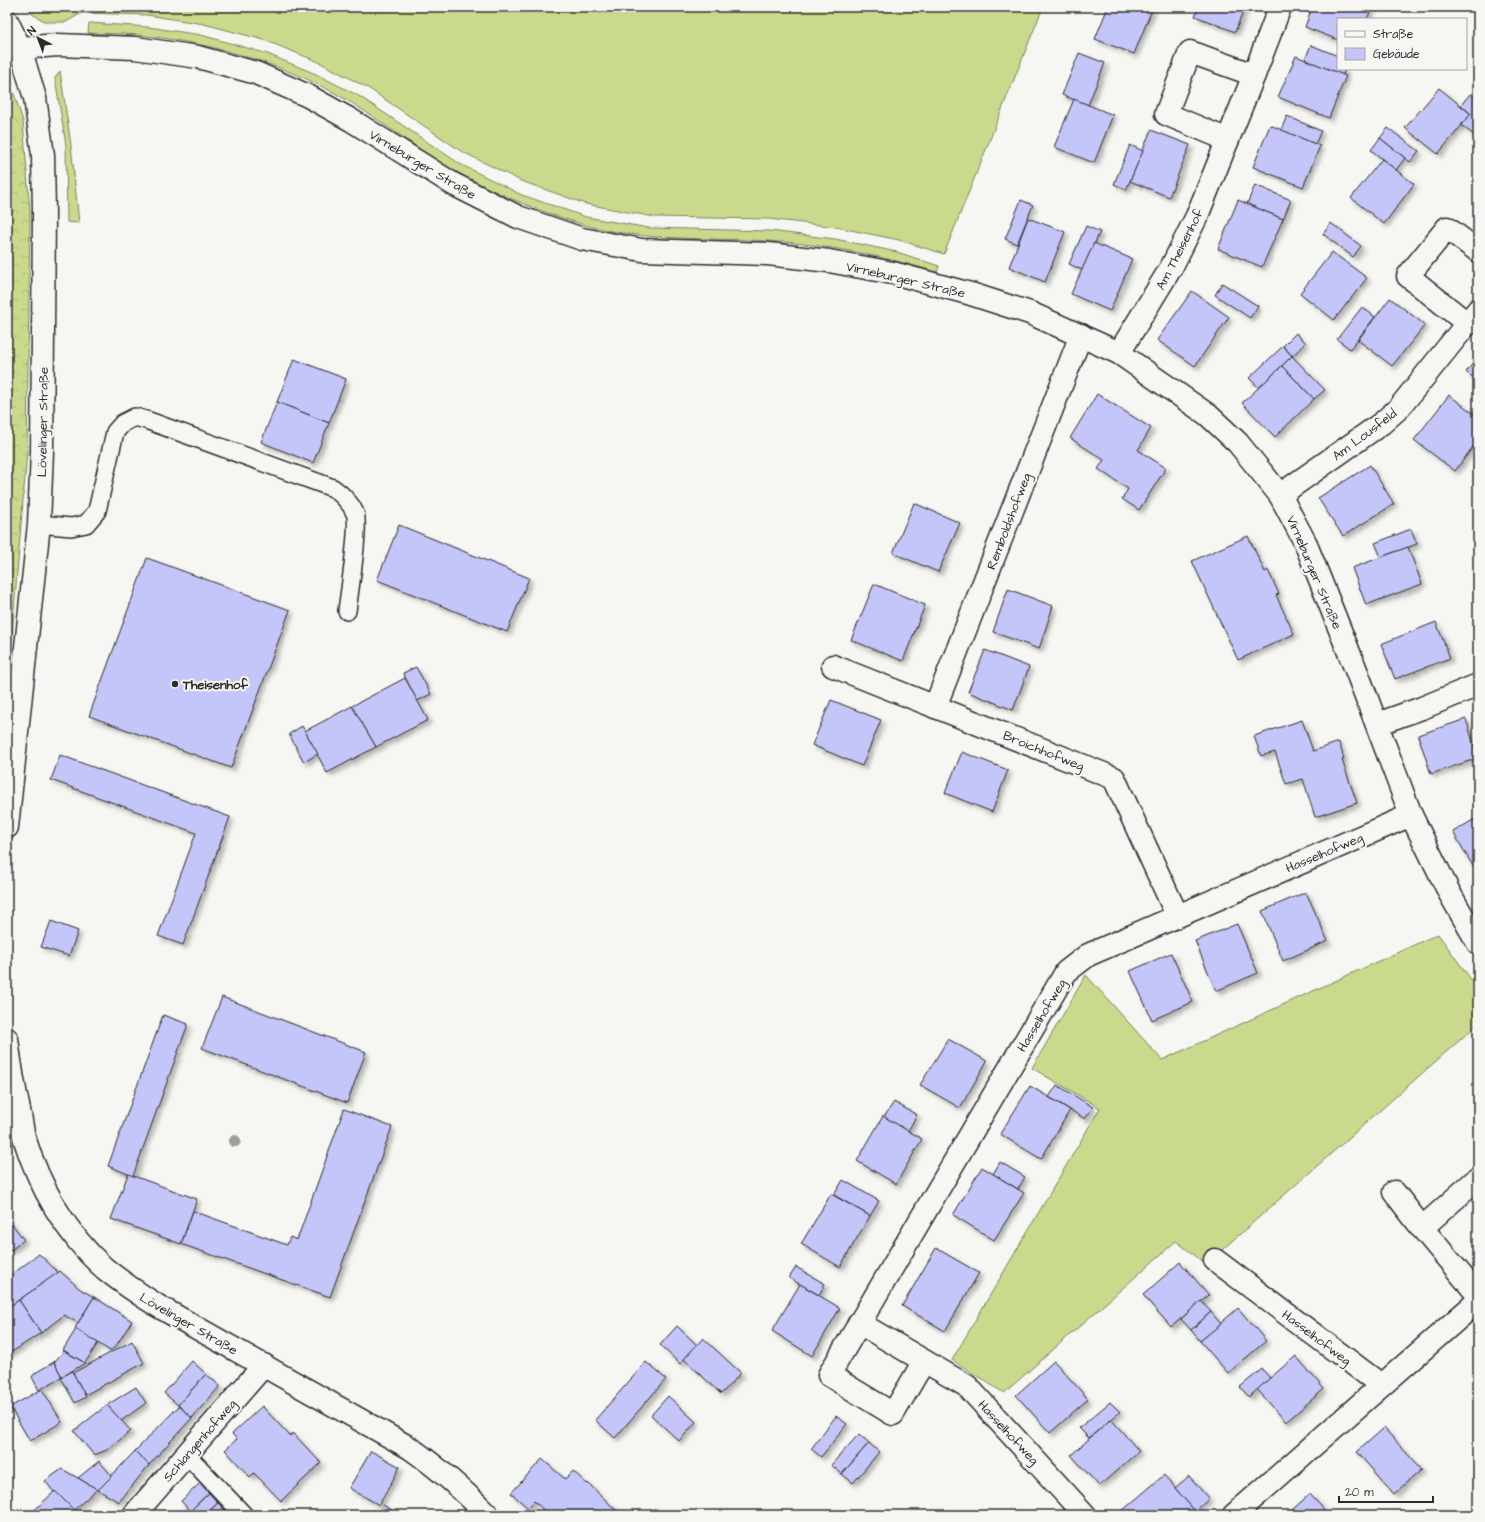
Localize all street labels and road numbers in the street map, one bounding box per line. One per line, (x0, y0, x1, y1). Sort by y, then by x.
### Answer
street label: Virneburger Straße (365, 126, 479, 205)
street label: Am Theisenhof (1152, 206, 1208, 293)
street label: Virneburger Straße (844, 258, 967, 303)
street label: Lövelinger Straße (33, 367, 54, 477)
street label: Am Lousfeld (1329, 404, 1401, 465)
street label: Remboldshofweg (982, 470, 1037, 573)
street label: Virneburger Straße (1281, 513, 1346, 632)
street label: Broichhofweg (1000, 726, 1087, 776)
street label: Hasselhofweg (1283, 828, 1366, 878)
street label: Hasselhofweg (1013, 975, 1072, 1056)
street label: Lövelinger Straße (136, 1288, 241, 1360)
street label: Hasselhofweg (1277, 1306, 1355, 1371)
street label: Schlangenhofweg (159, 1395, 242, 1487)
street label: Hasselhofweg (973, 1396, 1043, 1470)

